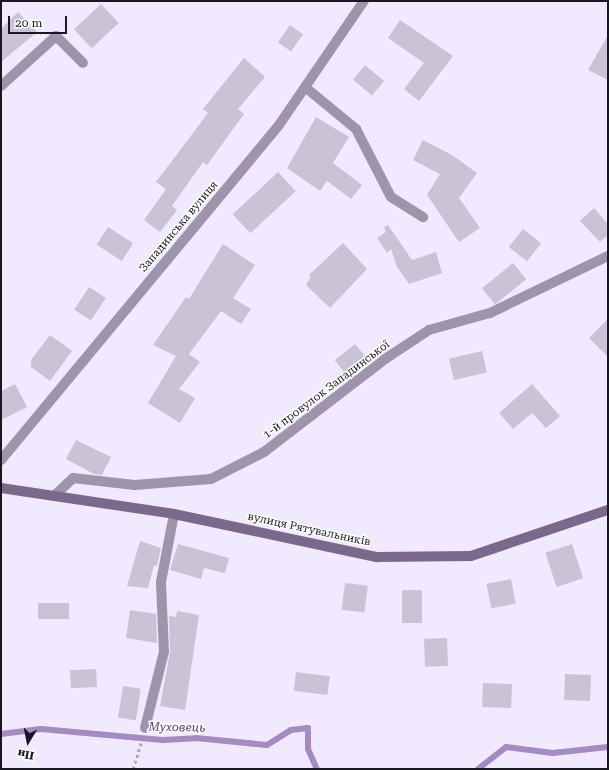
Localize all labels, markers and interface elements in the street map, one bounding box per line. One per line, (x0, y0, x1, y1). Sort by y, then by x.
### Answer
scale bar (10, 8, 69, 34)
text: 20 m (15, 16, 42, 30)
street label: Западинська вулиця (137, 179, 221, 275)
street label: 1-й провулок Западинської (261, 338, 393, 442)
street label: вулиця Рятувальників (246, 511, 372, 549)
water label: Муховець (148, 720, 206, 736)
north arrow (8, 722, 48, 762)
text: Пн (17, 746, 35, 762)

